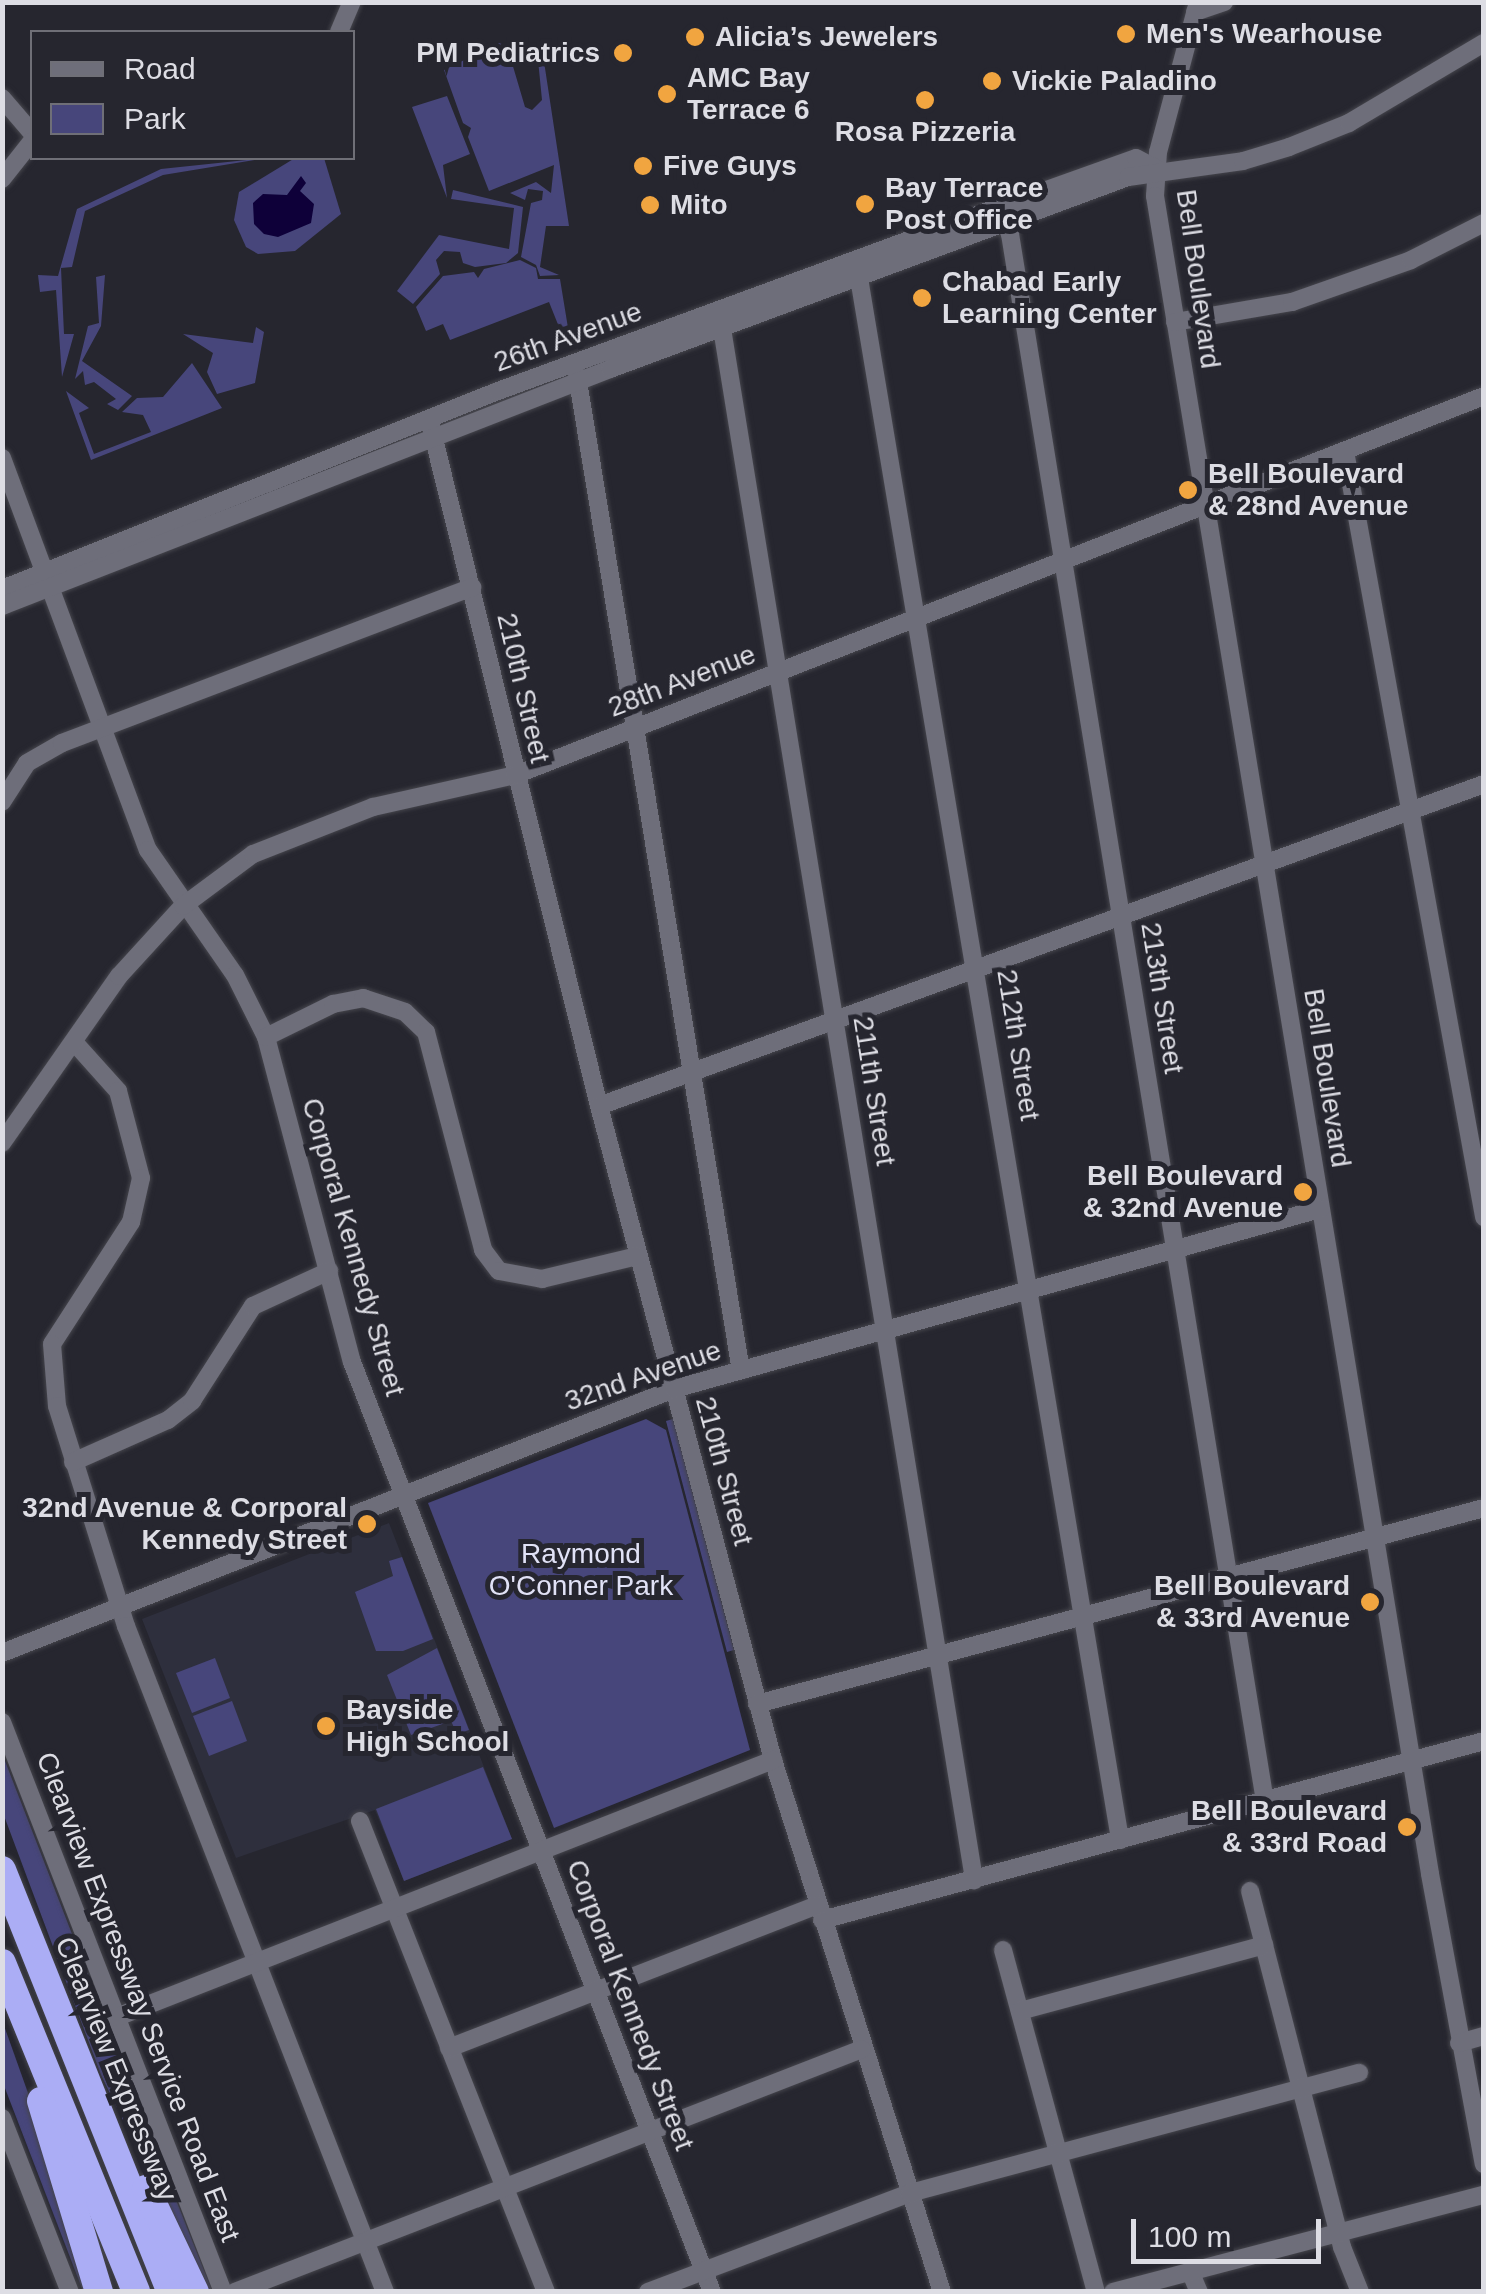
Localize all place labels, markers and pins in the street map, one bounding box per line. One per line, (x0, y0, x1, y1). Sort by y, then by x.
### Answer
place label: Men's Wearhouse (1146, 17, 1382, 51)
place label: Alicia’s Jewelers (715, 20, 938, 54)
marker: Men's Wearhouse (1115, 23, 1137, 45)
marker: Alicia’s Jewelers (684, 26, 706, 48)
place label: PM Pediatrics (416, 36, 600, 70)
marker: PM Pediatrics (610, 40, 636, 66)
place label: AMC Bay Terrace 6 (687, 61, 810, 127)
place label: Vickie Paladino (1012, 64, 1217, 98)
marker: Vickie Paladino (981, 70, 1003, 92)
marker: AMC Bay Terrace 6 (656, 83, 678, 105)
marker: Rosa Pizzeria (914, 89, 936, 111)
place label: Rosa Pizzeria (835, 115, 1015, 149)
place label: Five Guys (663, 149, 797, 183)
marker: Five Guys (632, 155, 654, 177)
place label: Bay Terrace Post Office (885, 171, 1043, 237)
place label: Mito (670, 188, 728, 222)
marker: Bay Terrace Post Office (854, 193, 876, 215)
marker: Mito (639, 194, 661, 216)
place label: Chabad Early Learning Center (942, 265, 1157, 331)
marker: Chabad Early Learning Center (911, 287, 933, 309)
place label: Bell Boulevard & 28nd Avenue (1208, 457, 1409, 523)
marker: Bell Boulevard & 28nd Avenue (1177, 479, 1199, 501)
place label: Bell Boulevard & 32nd Avenue (1082, 1159, 1283, 1225)
marker: Bell Boulevard & 32nd Avenue (1292, 1181, 1314, 1203)
place label: 32nd Avenue & Corporal Kennedy Street (21, 1491, 347, 1557)
marker: 32nd Avenue & Corporal Kennedy Street (356, 1513, 378, 1535)
place label: Bell Boulevard & 33rd Avenue (1154, 1569, 1350, 1635)
marker: Bell Boulevard & 33rd Avenue (1359, 1591, 1381, 1613)
place label: Bayside High School (346, 1693, 509, 1759)
marker: Bayside High School (315, 1715, 337, 1737)
place label: Bell Boulevard & 33rd Road (1191, 1794, 1387, 1860)
marker: Bell Boulevard & 33rd Road (1396, 1816, 1418, 1838)

